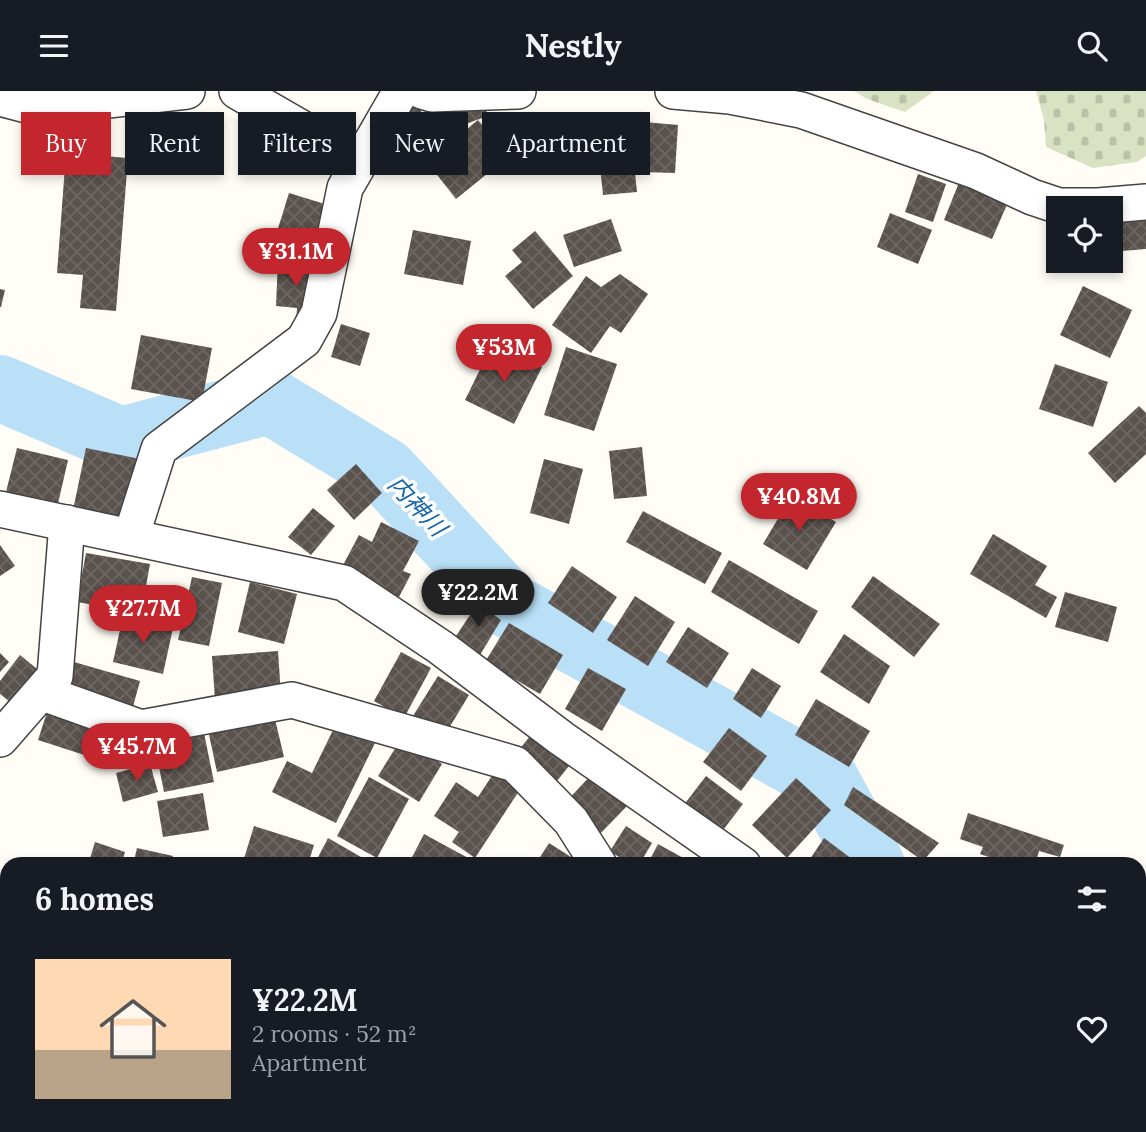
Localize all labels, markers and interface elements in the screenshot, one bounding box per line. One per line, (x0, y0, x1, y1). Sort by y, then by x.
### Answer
text: Nestly (524, 25, 622, 66)
icon: menu (35, 27, 73, 65)
icon: search (1073, 27, 1111, 65)
chip: Buy (21, 112, 111, 175)
chip: Rent (125, 112, 224, 175)
chip: Filters (238, 112, 356, 175)
chip: New (370, 112, 468, 175)
chip: Apartment (482, 112, 650, 175)
map controls (1046, 196, 1123, 273)
button: locate (1046, 196, 1123, 273)
pin: ¥31.1M (239, 229, 353, 288)
text: ¥31.1M (258, 236, 334, 265)
pin: ¥53M (463, 324, 545, 384)
text: ¥53M (472, 332, 536, 361)
water label: 内神川 (381, 469, 455, 545)
pin: ¥40.8M (742, 473, 856, 533)
text: ¥40.8M (757, 481, 841, 510)
pin: ¥22.2M (421, 569, 535, 629)
text: ¥22.2M (437, 577, 519, 606)
pin: ¥27.7M (86, 585, 200, 645)
text: ¥27.7M (105, 593, 181, 622)
pin: ¥45.7M (80, 723, 194, 783)
text: ¥45.7M (97, 731, 177, 760)
text: 6 homes (35, 880, 154, 918)
icon: filters (1073, 880, 1111, 918)
text: ¥22.2M (252, 981, 358, 1019)
icon: home (91, 987, 175, 1071)
icon: heart (1073, 1010, 1111, 1048)
text: 2 rooms · 52 m² (252, 1019, 417, 1048)
text: Apartment (252, 1048, 367, 1077)

